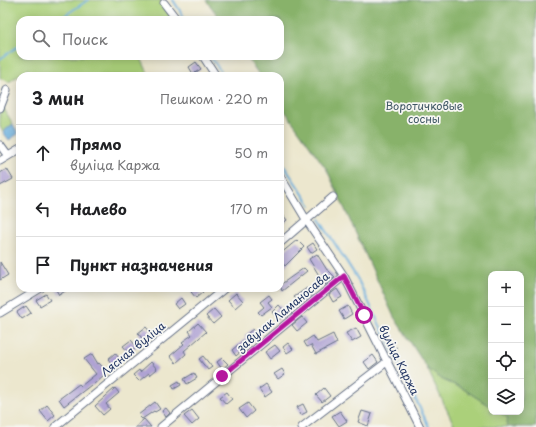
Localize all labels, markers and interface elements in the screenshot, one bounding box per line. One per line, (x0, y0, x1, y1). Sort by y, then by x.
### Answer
search box (16, 16, 284, 60)
icon: search (30, 27, 52, 49)
text: Поиск (62, 27, 108, 50)
text: 3 мин (32, 85, 84, 111)
text: Пешком · 220 m (160, 89, 268, 108)
park label: Воротичковые сосны (385, 97, 463, 127)
text: Прямо (70, 132, 121, 155)
icon: ahead (32, 142, 54, 164)
text: 50 m (234, 143, 268, 162)
text: вуліца Каржа (70, 155, 160, 174)
text: Налево (70, 197, 127, 220)
icon: left (32, 198, 54, 220)
text: 170 m (230, 199, 268, 218)
text: Пункт назначения (70, 253, 213, 276)
icon: arrive (32, 254, 54, 276)
street label: завулак Ламаносава (232, 268, 333, 356)
map controls (488, 271, 524, 415)
button: + (488, 271, 524, 307)
route start (355, 306, 373, 324)
button: − (488, 307, 524, 343)
street label: Лясная вуліца (97, 317, 169, 380)
street label: вуліца Каржа (375, 322, 424, 398)
button: locate (488, 343, 524, 379)
route end (213, 367, 231, 385)
button: layers (488, 379, 524, 415)

